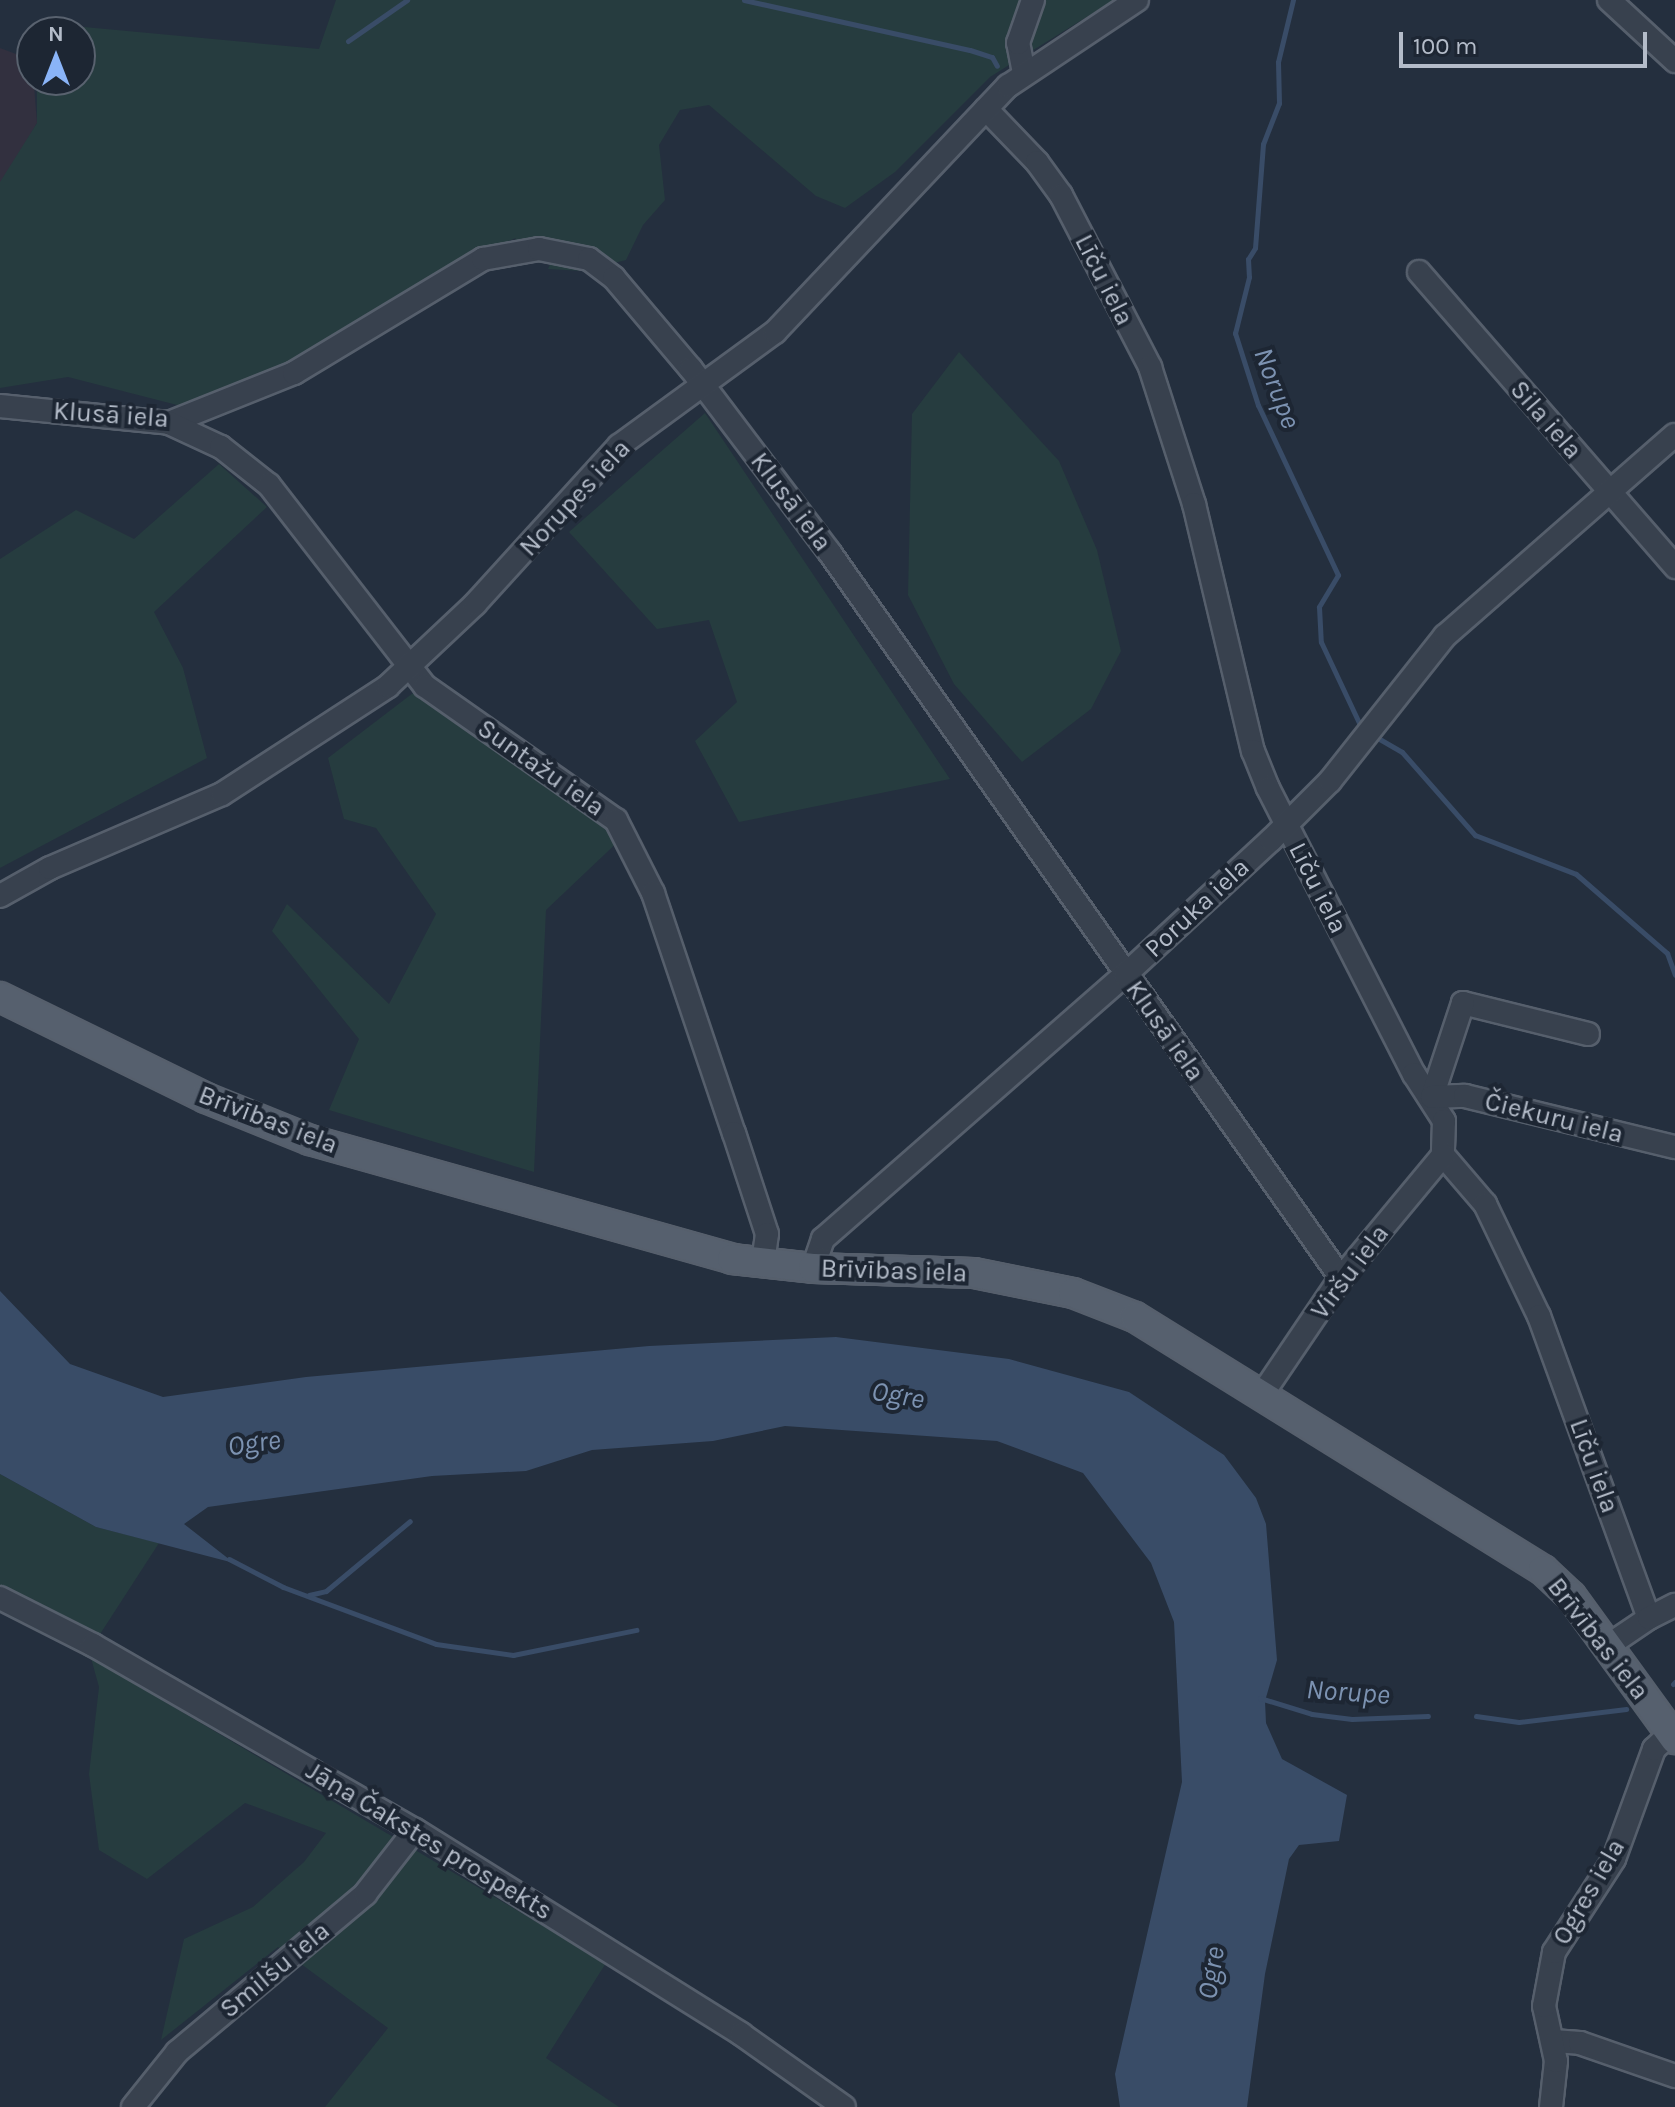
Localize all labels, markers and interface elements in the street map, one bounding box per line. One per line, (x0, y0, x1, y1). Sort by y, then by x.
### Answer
north arrow (16, 16, 96, 96)
scale bar (1403, 16, 1651, 66)
text: N (48, 21, 64, 47)
text: 100 m (1413, 32, 1478, 60)
street label: Līču iela (1068, 229, 1140, 331)
water label: Norupe (1246, 343, 1308, 433)
street label: Sila iela (1503, 374, 1589, 466)
street label: Klusā iela (52, 395, 170, 435)
street label: Norupes iela (513, 433, 637, 563)
street label: Klusā iela (744, 446, 838, 558)
street label: Suntažu iela (471, 713, 611, 823)
street label: Līču iela (1282, 837, 1354, 939)
street label: Poruka iela (1138, 852, 1256, 964)
street label: Klusā iela (1119, 975, 1211, 1087)
street label: Brīvības iela (194, 1079, 342, 1161)
street label: Čiekuru iela (1482, 1086, 1626, 1150)
street label: Viršu iela (1304, 1219, 1396, 1325)
street label: Brīvības iela (820, 1253, 968, 1289)
water label: Ogre (869, 1374, 927, 1416)
street label: Līču iela (1563, 1415, 1625, 1517)
water label: Ogre (225, 1423, 283, 1463)
street label: Brīvības iela (1541, 1572, 1655, 1706)
water label: Norupe (1305, 1672, 1391, 1712)
street label: Jāņa Čakstes prospekts (300, 1755, 558, 1927)
street label: Ogres iela (1546, 1834, 1632, 1950)
street label: Smilšu iela (214, 1915, 336, 2025)
water label: Ogre (1190, 1944, 1232, 2002)

